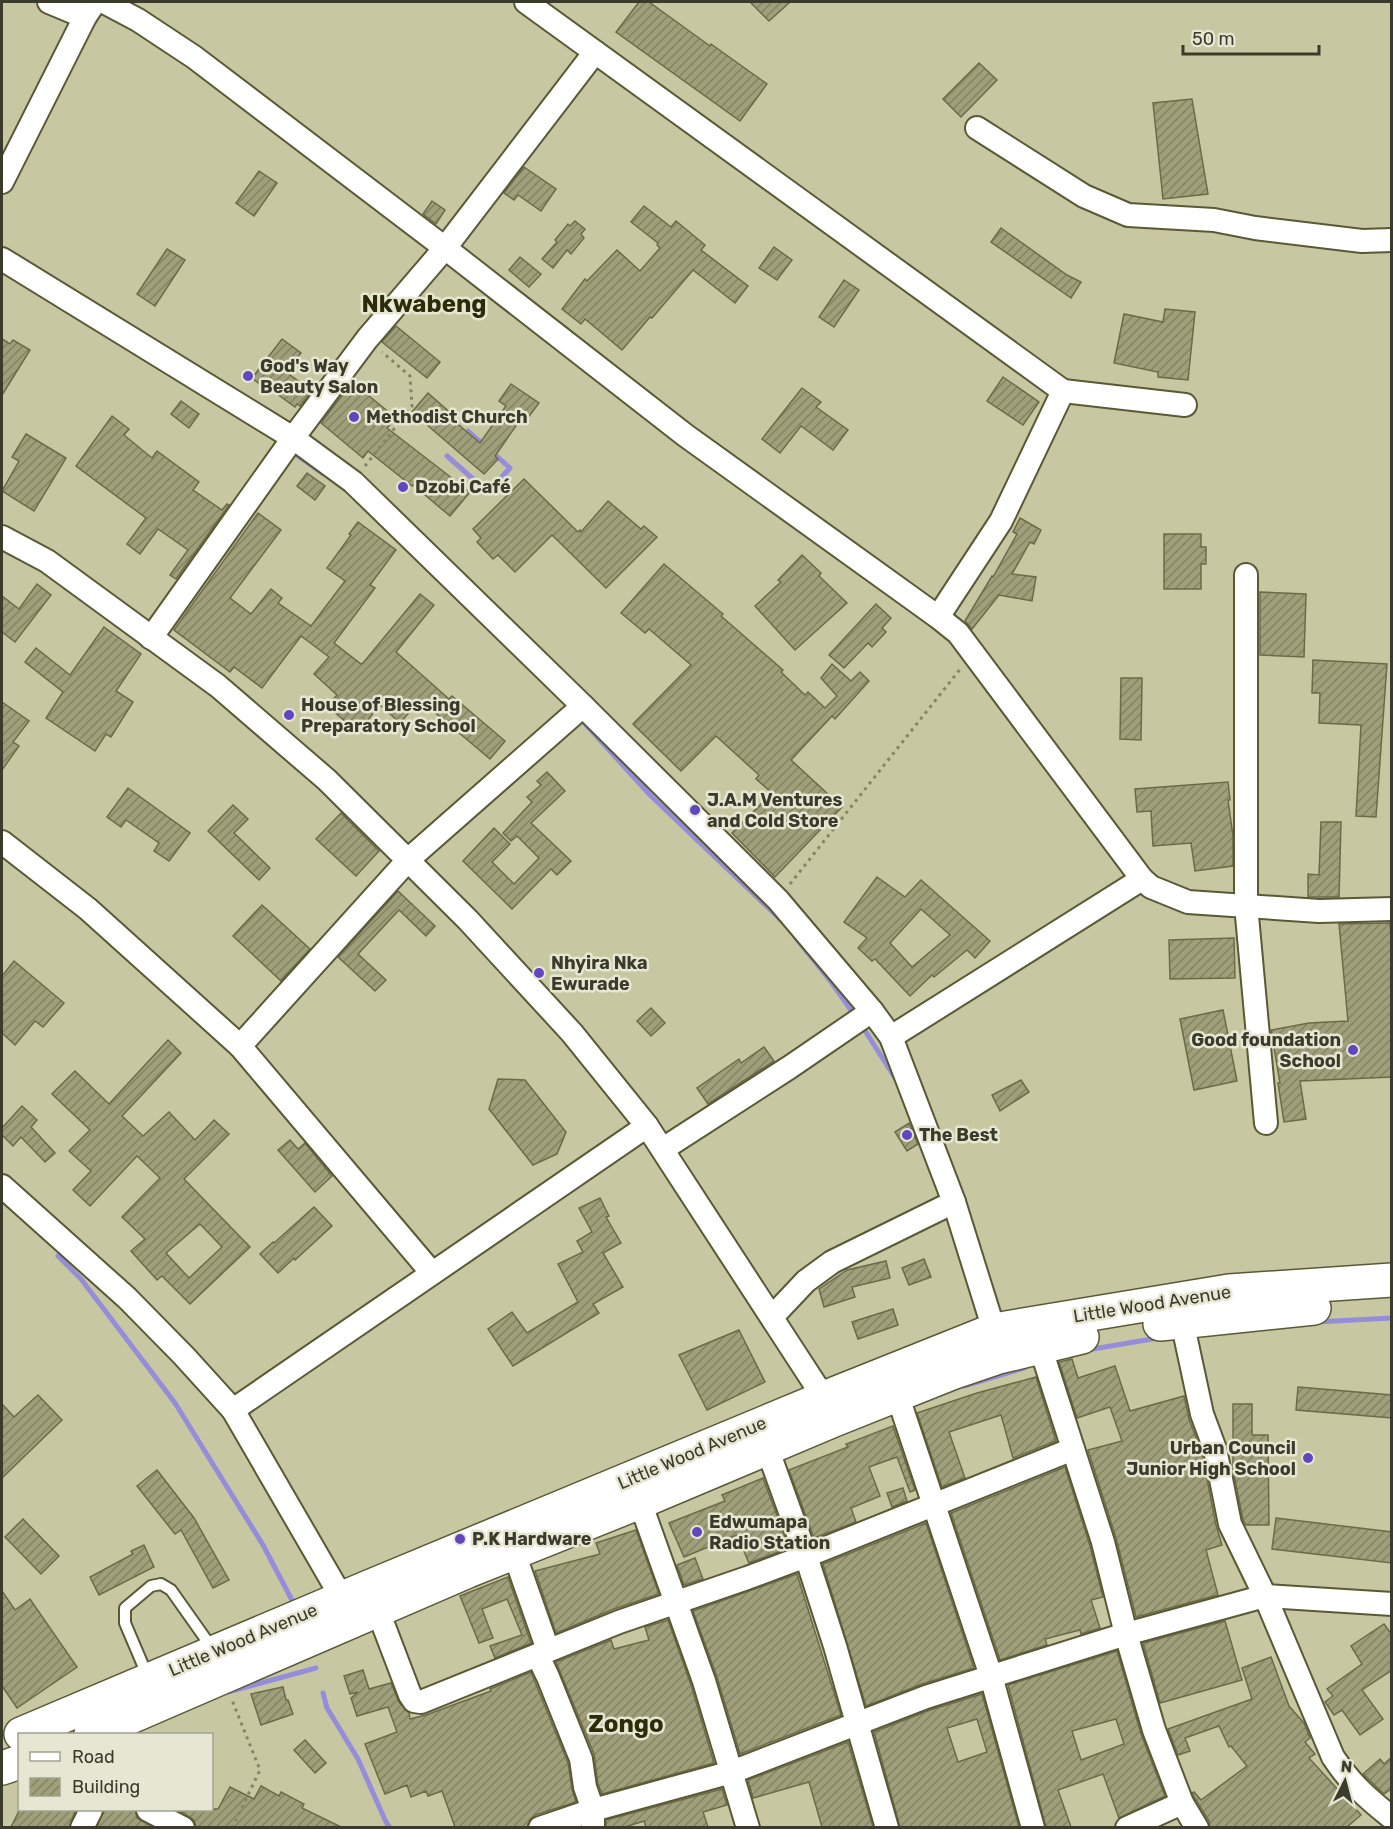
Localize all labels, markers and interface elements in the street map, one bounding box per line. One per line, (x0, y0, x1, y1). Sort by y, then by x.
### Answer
scale bar (1183, 18, 1320, 56)
text: 50 m (1192, 28, 1235, 50)
district label: Nkwabeng (361, 290, 487, 318)
place label: God's Way Beauty Salon (260, 355, 378, 398)
marker: God's Way Beauty Salon (241, 369, 255, 383)
place label: Methodist Church (366, 406, 528, 428)
marker: Methodist Church (347, 410, 361, 424)
place label: Dzobi Café (415, 476, 511, 498)
marker: Dzobi Café (396, 480, 410, 494)
place label: House of Blessing Preparatory School (301, 694, 476, 737)
marker: House of Blessing Preparatory School (282, 708, 296, 722)
place label: J.A.M Ventures and Cold Store (707, 789, 843, 832)
marker: J.A.M Ventures and Cold Store (688, 803, 702, 817)
place label: Nhyira Nka Ewurade (551, 952, 648, 995)
marker: Nhyira Nka Ewurade (532, 966, 546, 980)
place label: Good foundation School (1191, 1029, 1341, 1072)
marker: Good foundation School (1346, 1043, 1360, 1057)
place label: The Best (919, 1124, 998, 1146)
marker: The Best (900, 1128, 914, 1142)
street label: Little Wood Avenue (1071, 1281, 1233, 1327)
street label: Little Wood Avenue (614, 1412, 770, 1494)
place label: Urban Council Junior High School (1126, 1437, 1296, 1480)
marker: Urban Council Junior High School (1301, 1451, 1315, 1465)
place label: Edwumapa Radio Station (709, 1511, 830, 1554)
marker: Edwumapa Radio Station (690, 1525, 704, 1539)
place label: P.K Hardware (472, 1528, 592, 1550)
marker: P.K Hardware (453, 1532, 467, 1546)
street label: Little Wood Avenue (165, 1599, 321, 1681)
district label: Zongo (588, 1710, 664, 1738)
legend (18, 1733, 213, 1811)
text: Road (72, 1746, 115, 1768)
north arrow (1315, 1751, 1375, 1811)
text: N (1340, 1757, 1353, 1777)
text: Building (72, 1776, 140, 1798)

